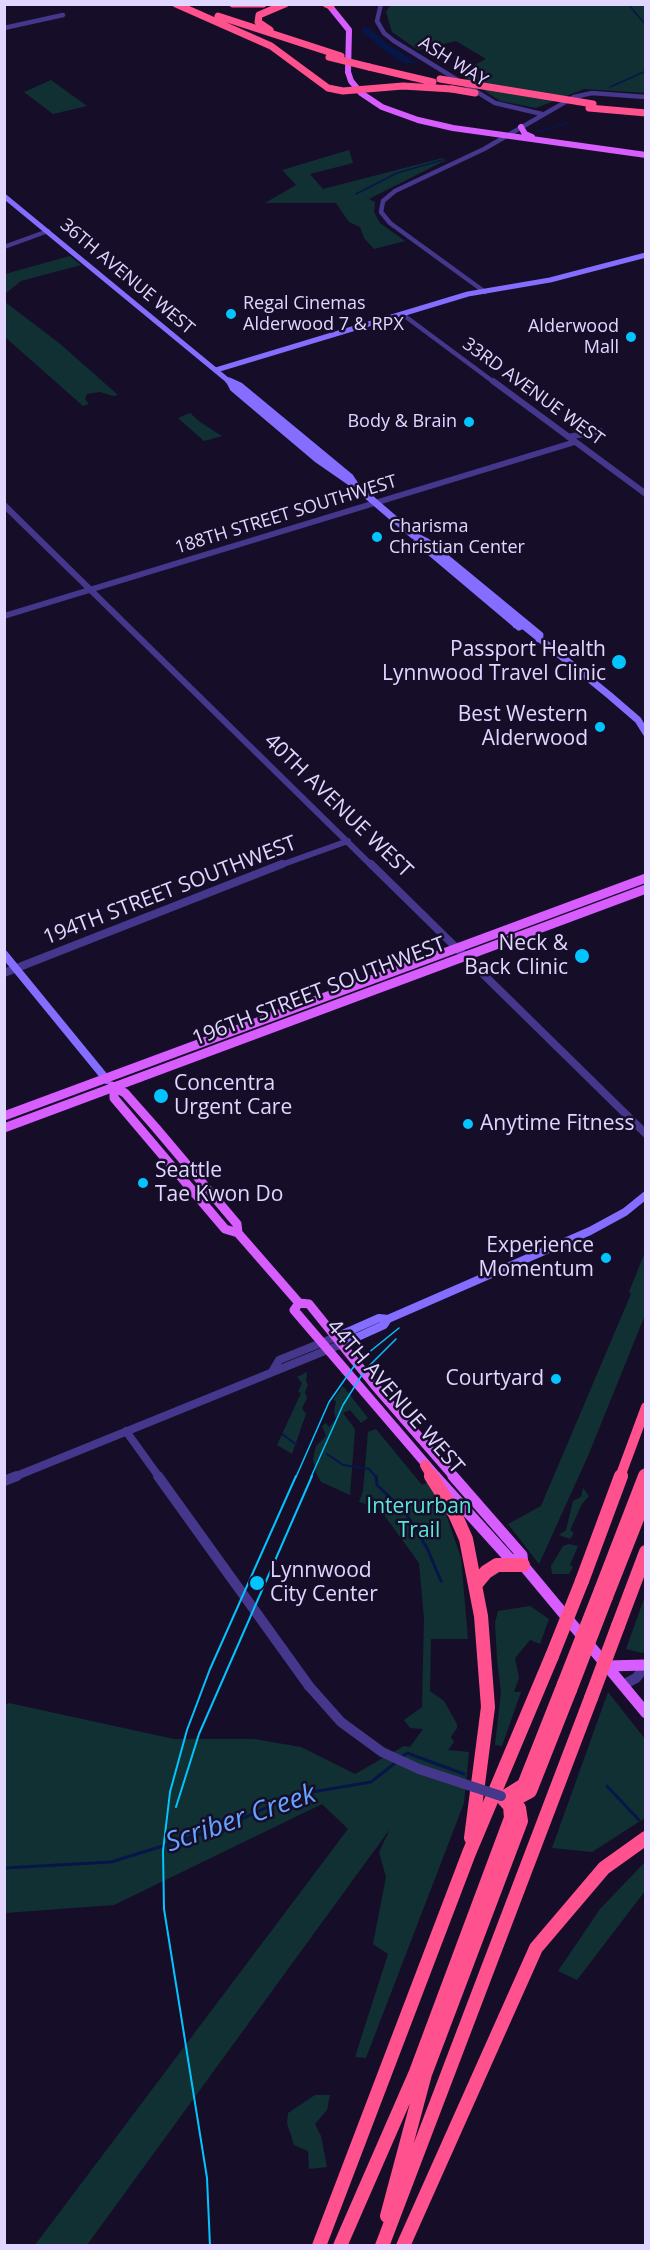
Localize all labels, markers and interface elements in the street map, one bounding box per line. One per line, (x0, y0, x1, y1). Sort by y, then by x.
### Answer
street label: ASH WAY (415, 32, 491, 92)
street label: 36TH AVENUE WEST (56, 215, 198, 339)
place label: Regal Cinemas Alderwood 7 & RPX (243, 293, 404, 336)
marker: Regal Cinemas Alderwood 7 & RPX (224, 307, 238, 321)
place label: Alderwood Mall (528, 316, 619, 358)
marker: Alderwood Mall (624, 330, 638, 344)
street label: 33RD AVENUE WEST (458, 334, 608, 450)
place label: Body & Brain (347, 411, 457, 433)
marker: Body & Brain (462, 415, 476, 429)
street label: 188TH STREET SOUTHWEST (172, 471, 400, 559)
place label: Charisma Christian Center (389, 516, 525, 558)
marker: Charisma Christian Center (370, 530, 384, 544)
place label: Passport Health Lynnwood Travel Clinic (382, 637, 606, 687)
marker: Passport Health Lynnwood Travel Clinic (610, 653, 628, 671)
place label: Best Western Alderwood (458, 702, 588, 752)
marker: Best Western Alderwood (593, 720, 607, 734)
street label: 40TH AVENUE WEST (259, 729, 417, 883)
street label: 194TH STREET SOUTHWEST (40, 831, 300, 951)
place label: Neck & Back Clinic (464, 931, 568, 981)
street label: 196TH STREET SOUTHWEST (189, 932, 449, 1052)
marker: Neck & Back Clinic (573, 947, 591, 965)
place label: Concentra Urgent Care (174, 1071, 292, 1121)
marker: Concentra Urgent Care (152, 1087, 170, 1105)
place label: Anytime Fitness (480, 1111, 634, 1137)
marker: Anytime Fitness (461, 1117, 475, 1131)
place label: Seattle Tae Kwon Do (155, 1158, 283, 1208)
marker: Seattle Tae Kwon Do (136, 1176, 150, 1190)
place label: Experience Momentum (479, 1233, 594, 1283)
marker: Experience Momentum (599, 1251, 613, 1265)
street label: 44TH AVENUE WEST (321, 1315, 469, 1479)
place label: Courtyard (446, 1366, 544, 1392)
marker: Courtyard (549, 1372, 563, 1386)
park label: Interurban Trail (366, 1494, 472, 1544)
place label: Lynnwood City Center (270, 1558, 378, 1608)
marker: Lynnwood City Center (248, 1574, 266, 1592)
water label: Scriber Creek (162, 1778, 320, 1860)

